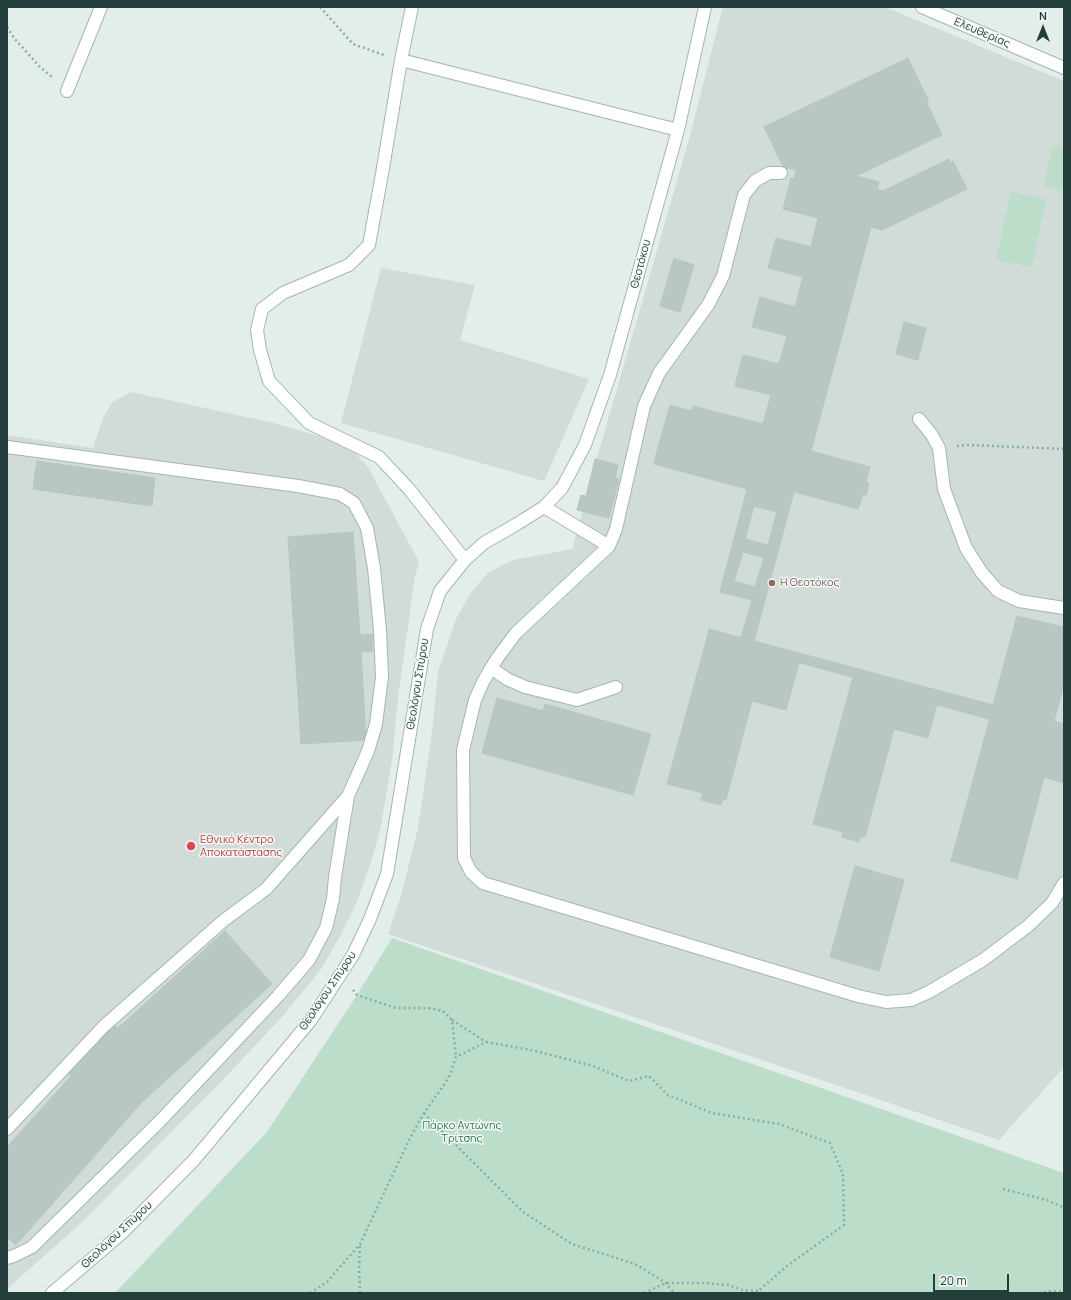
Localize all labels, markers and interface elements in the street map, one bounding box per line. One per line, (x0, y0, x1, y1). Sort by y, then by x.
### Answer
north arrow (1023, 8, 1063, 48)
text: N (1039, 8, 1047, 23)
street label: Ελευθερίας (952, 15, 1012, 51)
street label: Θεοτόκου (628, 238, 654, 290)
place label: Η Θεοτόκος (780, 576, 840, 590)
marker: Η Θεοτόκος (767, 578, 777, 588)
street label: Θεολόγου Σπύρου (404, 638, 432, 730)
place label: Εθνικό Κέντρο Αποκατάστασης (200, 833, 282, 859)
marker: Εθνικό Κέντρο Αποκατάστασης (185, 840, 197, 852)
street label: Θεολόγου Σπύρου (297, 949, 359, 1033)
park label: Πάρκο Αντώνης Τρίτσης (422, 1119, 502, 1145)
street label: Θεολόγου Σπύρου (79, 1199, 155, 1271)
scale bar (935, 1266, 1011, 1292)
text: 20 m (940, 1272, 967, 1289)

